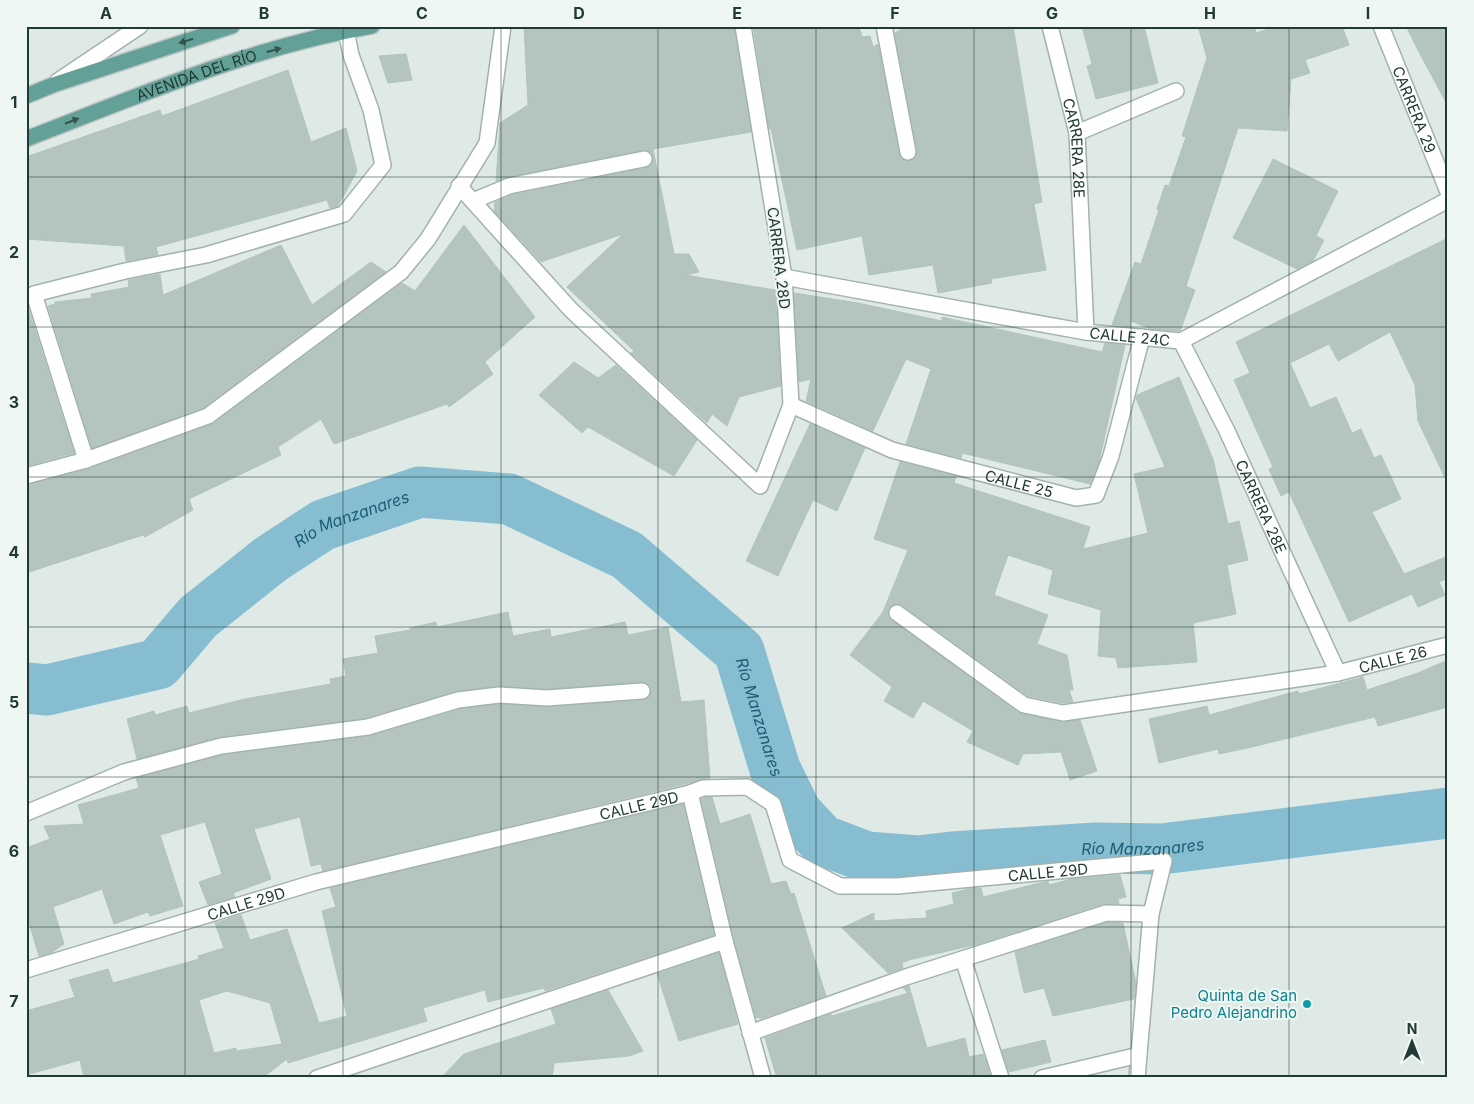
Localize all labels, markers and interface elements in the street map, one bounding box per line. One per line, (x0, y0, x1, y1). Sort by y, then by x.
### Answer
text: A (100, 3, 112, 23)
text: B (259, 3, 269, 23)
text: C (416, 3, 428, 23)
text: D (573, 3, 585, 23)
text: E (732, 3, 742, 23)
text: F (890, 3, 900, 23)
text: G (1046, 3, 1058, 23)
text: H (1204, 3, 1216, 23)
text: I (1366, 3, 1370, 23)
one-way arrow (178, 38, 193, 46)
street label: AVENIDA DEL RÍO (133, 45, 259, 105)
one-way arrow (267, 45, 282, 53)
street label: CARRERA 29 (1389, 63, 1441, 156)
text: 1 (11, 92, 17, 112)
street label: CARRERA 28E (1059, 96, 1089, 199)
one-way arrow (65, 117, 80, 125)
street label: CARRERA 28D (763, 206, 795, 310)
text: 2 (9, 242, 19, 262)
street label: CALLE 24C (1089, 323, 1171, 349)
text: 3 (9, 392, 19, 412)
street label: CARRERA 28E (1232, 456, 1291, 556)
street label: CALLE 25 (983, 465, 1055, 501)
water label: Río Manzanares (290, 486, 412, 551)
text: 4 (9, 542, 20, 562)
street label: CALLE 26 (1357, 641, 1429, 677)
water label: Río Manzanares (732, 655, 787, 780)
text: 5 (9, 692, 19, 712)
street label: CALLE 29D (598, 787, 680, 824)
water label: Río Manzanares (1081, 834, 1205, 859)
text: 6 (9, 841, 19, 861)
street label: CALLE 29D (1007, 859, 1089, 885)
street label: CALLE 29D (205, 882, 287, 924)
place label: Quinta de San Pedro Alejandrino (1171, 986, 1297, 1022)
text: 7 (9, 991, 19, 1011)
marker: Quinta de San Pedro Alejandrino (1301, 998, 1313, 1010)
north arrow (1386, 1016, 1436, 1066)
text: N (1407, 1020, 1417, 1037)

